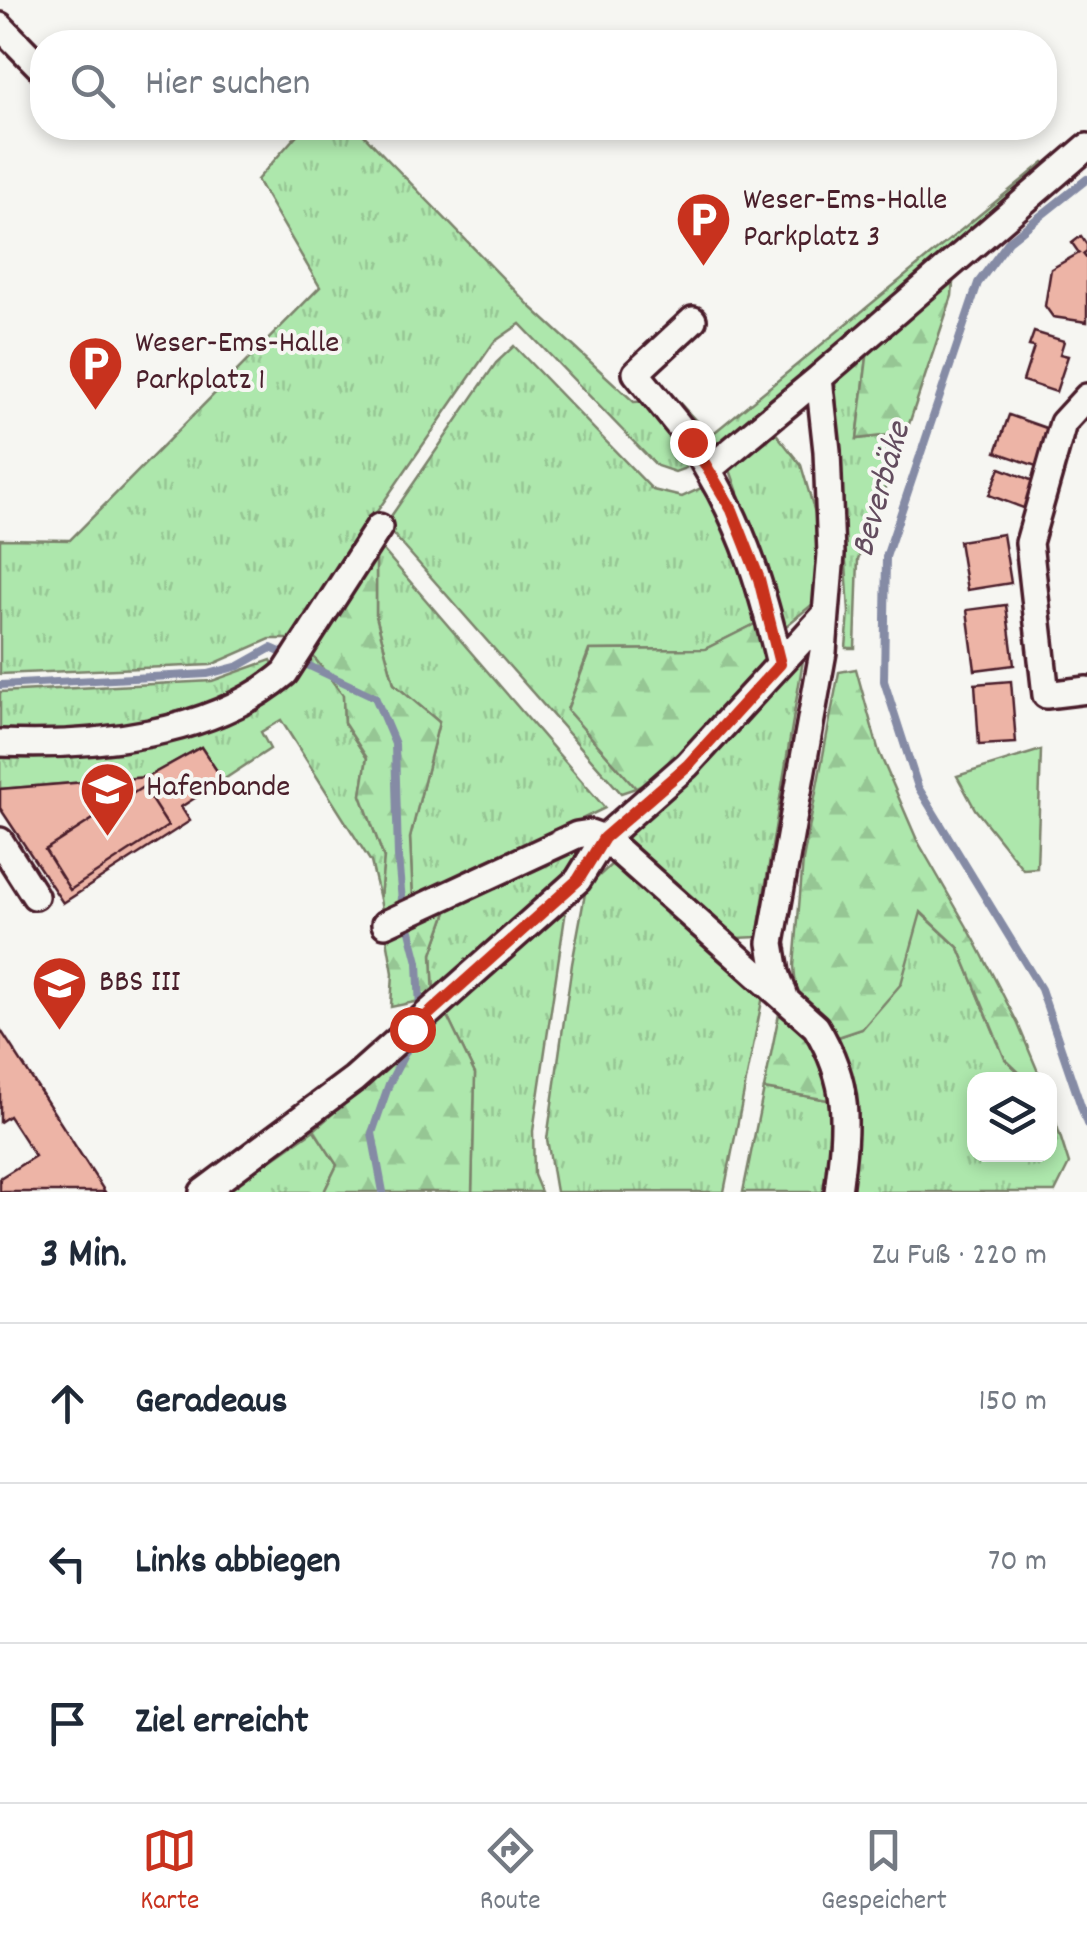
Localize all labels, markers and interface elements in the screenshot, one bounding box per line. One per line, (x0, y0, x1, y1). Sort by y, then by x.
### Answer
search box (30, 30, 1057, 140)
icon: search (65, 58, 120, 113)
text: Hier suchen (145, 58, 310, 113)
place label: Weser-Ems-Halle Parkplatz 3 (743, 179, 947, 262)
parking icon: Weser-Ems-Halle Parkplatz 3 (674, 190, 734, 269)
place label: Weser-Ems-Halle Parkplatz 1 (135, 322, 339, 405)
parking icon: Weser-Ems-Halle Parkplatz 1 (66, 333, 126, 412)
water label: Beverbäke (840, 416, 926, 563)
route end (670, 420, 716, 466)
school or university icon: Hafenbande (77, 759, 137, 838)
place label: Hafenbande (146, 766, 290, 812)
school or university icon: BBS III (30, 954, 90, 1033)
place label: BBS III (99, 961, 181, 1007)
route start (390, 1007, 436, 1053)
map controls (967, 1072, 1057, 1162)
button: layers (967, 1072, 1057, 1162)
text: 3 Min. (40, 1227, 127, 1287)
text: Zu Fuß · 220 m (872, 1234, 1047, 1280)
icon: ahead (40, 1376, 95, 1431)
text: Geradeaus (135, 1376, 288, 1431)
text: 150 m (978, 1380, 1047, 1426)
icon: left (40, 1536, 95, 1591)
text: Links abbiegen (135, 1536, 341, 1591)
text: 70 m (988, 1540, 1047, 1586)
icon: arrive (40, 1696, 95, 1751)
text: Ziel erreicht (135, 1696, 308, 1751)
tab: Karte (140, 1823, 199, 1923)
tab: Route (480, 1823, 541, 1923)
tab: Gespeichert (821, 1823, 947, 1923)

